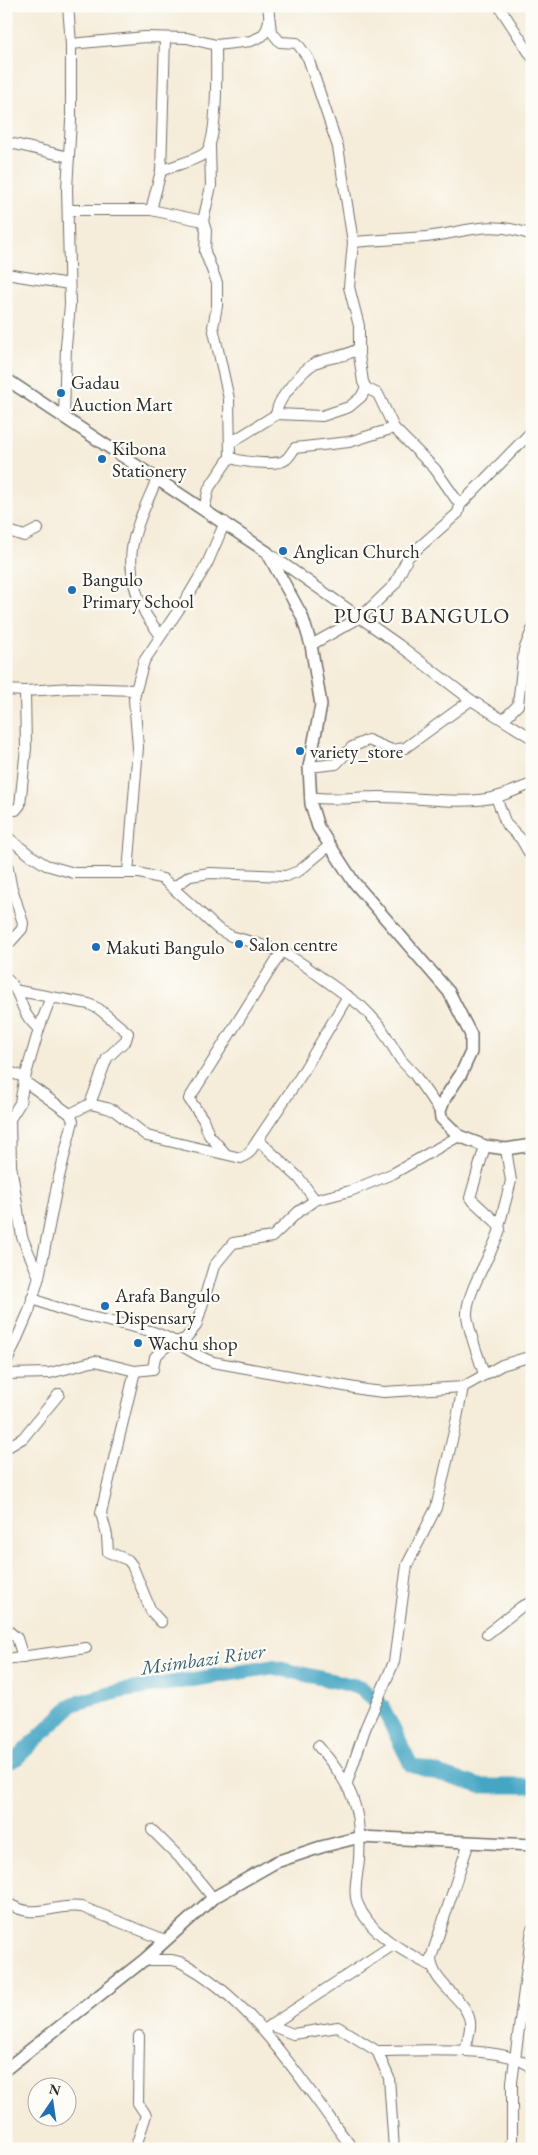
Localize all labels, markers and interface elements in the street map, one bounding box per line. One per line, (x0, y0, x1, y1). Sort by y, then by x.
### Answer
place label: Gadau Auction Mart (70, 370, 172, 417)
marker: Gadau Auction Mart (55, 387, 67, 399)
place label: Kibona Stationery (112, 436, 187, 483)
marker: Kibona Stationery (96, 453, 108, 465)
place label: Anglican Church (292, 539, 420, 564)
marker: Anglican Church (277, 545, 289, 557)
place label: Bangulo Primary School (82, 567, 194, 614)
marker: Bangulo Primary School (66, 584, 78, 596)
district label: PUGU BANGULO (334, 602, 510, 629)
place label: variety_store (310, 739, 403, 764)
marker: variety_store (294, 745, 306, 757)
place label: Salon centre (249, 932, 338, 957)
place label: Makuti Bangulo (106, 935, 225, 960)
marker: Salon centre (233, 938, 245, 950)
marker: Makuti Bangulo (90, 941, 102, 953)
place label: Arafa Bangulo Dispensary (114, 1283, 220, 1330)
marker: Arafa Bangulo Dispensary (99, 1300, 111, 1312)
place label: Wachu shop (148, 1331, 238, 1356)
marker: Wachu shop (132, 1337, 144, 1349)
water label: Msimbazi River (138, 1637, 268, 1681)
north arrow (28, 2078, 78, 2128)
text: N (47, 2079, 63, 2100)

